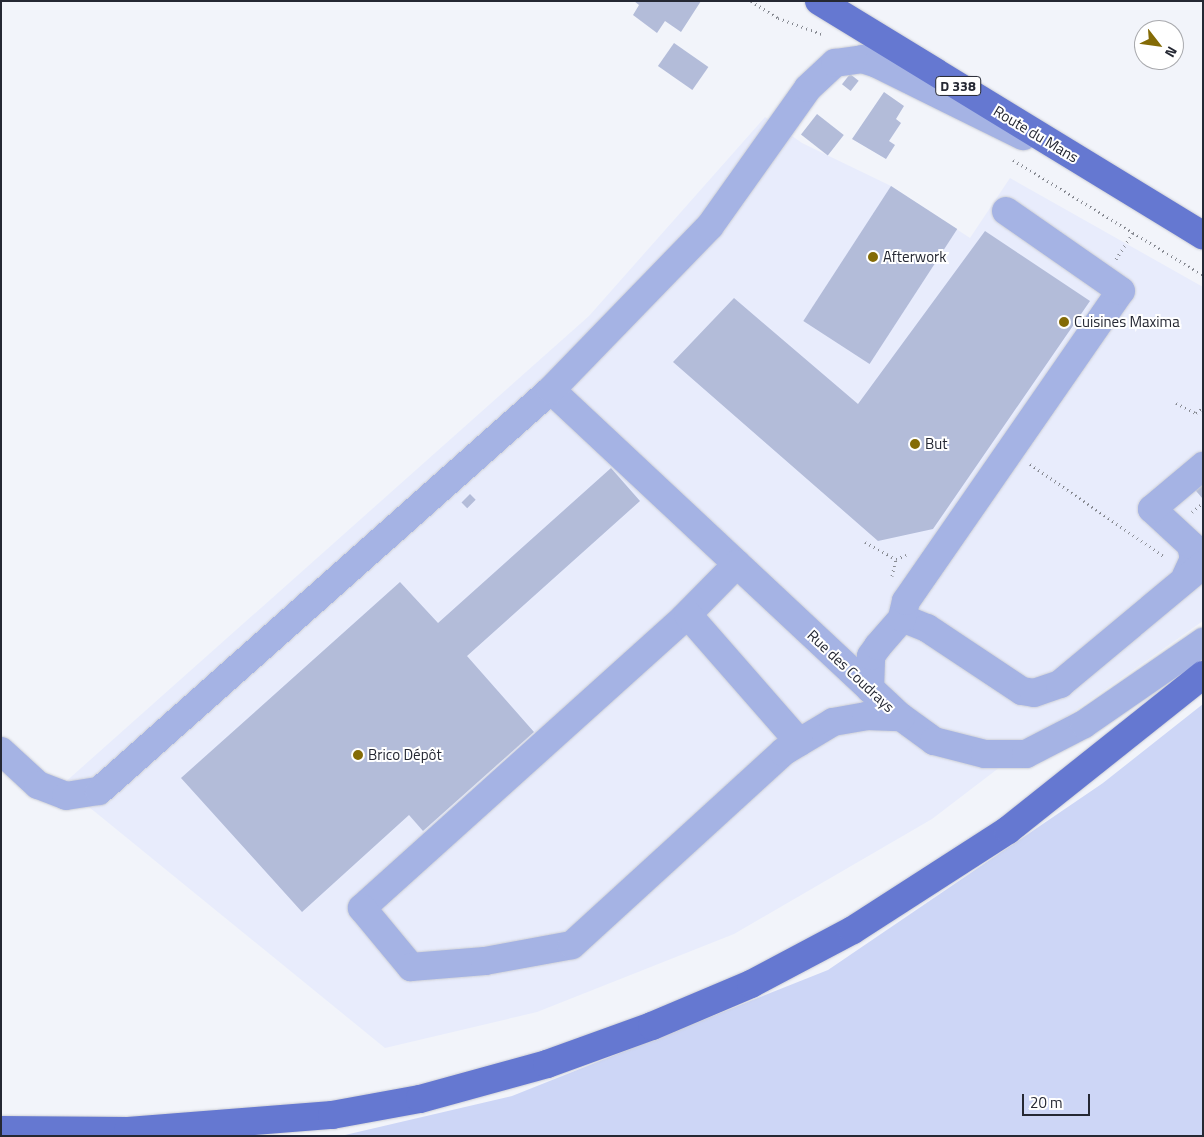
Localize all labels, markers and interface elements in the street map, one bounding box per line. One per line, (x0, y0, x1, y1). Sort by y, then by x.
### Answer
north arrow (1134, 20, 1184, 70)
text: N (1160, 43, 1183, 62)
road number: D 338 (934, 74, 982, 98)
street label: Route du Mans (990, 102, 1082, 166)
place label: Afterwork (883, 248, 946, 266)
marker: Afterwork (867, 251, 879, 263)
place label: Cuisines Maxima (1074, 313, 1180, 331)
marker: Cuisines Maxima (1058, 316, 1070, 328)
place label: But (925, 435, 947, 453)
marker: But (909, 438, 921, 450)
street label: Rue des Coudrays (804, 626, 898, 716)
place label: Brico Dépôt (368, 746, 442, 764)
marker: Brico Dépôt (352, 749, 364, 761)
scale bar (1024, 1084, 1092, 1116)
text: 20 m (1030, 1091, 1063, 1114)

